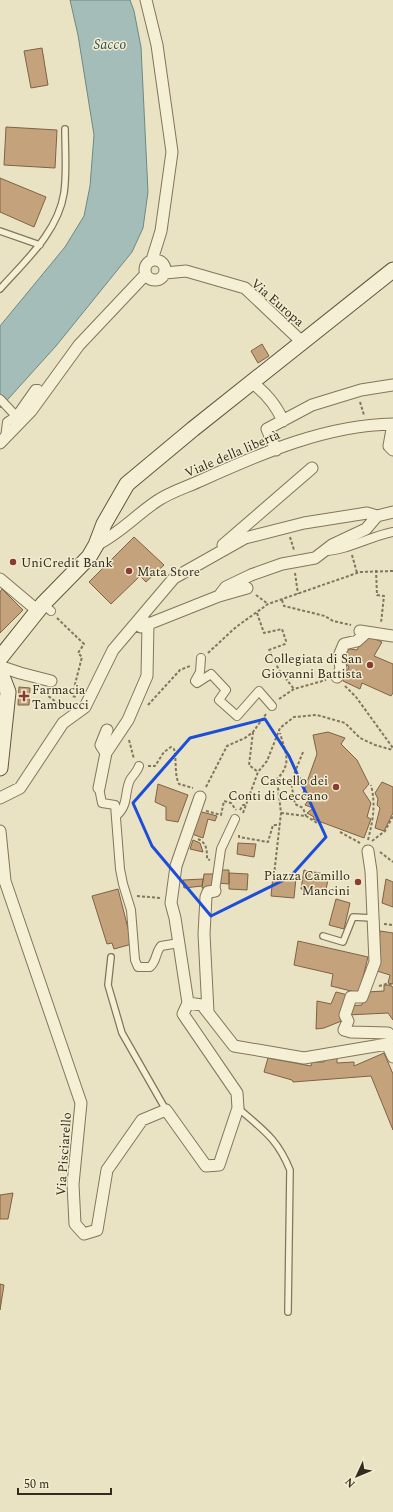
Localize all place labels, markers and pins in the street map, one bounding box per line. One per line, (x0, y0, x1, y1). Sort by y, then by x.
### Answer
place label: UniCredit Bank (21, 553, 113, 573)
marker: UniCredit Bank (8, 557, 18, 567)
place label: Mata Store (137, 562, 200, 582)
marker: Mata Store (124, 566, 134, 576)
place label: Collegiata di San Giovanni Battista (261, 649, 363, 684)
marker: Collegiata di San Giovanni Battista (365, 660, 375, 670)
place label: Farmacia Tambucci (32, 680, 89, 715)
marker: Farmacia Tambucci (19, 691, 29, 701)
place label: Castello dei Conti di Ceccano (228, 771, 328, 806)
marker: Castello dei Conti di Ceccano (331, 782, 341, 792)
place label: Piazza Camillo Mancini (264, 866, 350, 901)
marker: Piazza Camillo Mancini (353, 877, 363, 887)

